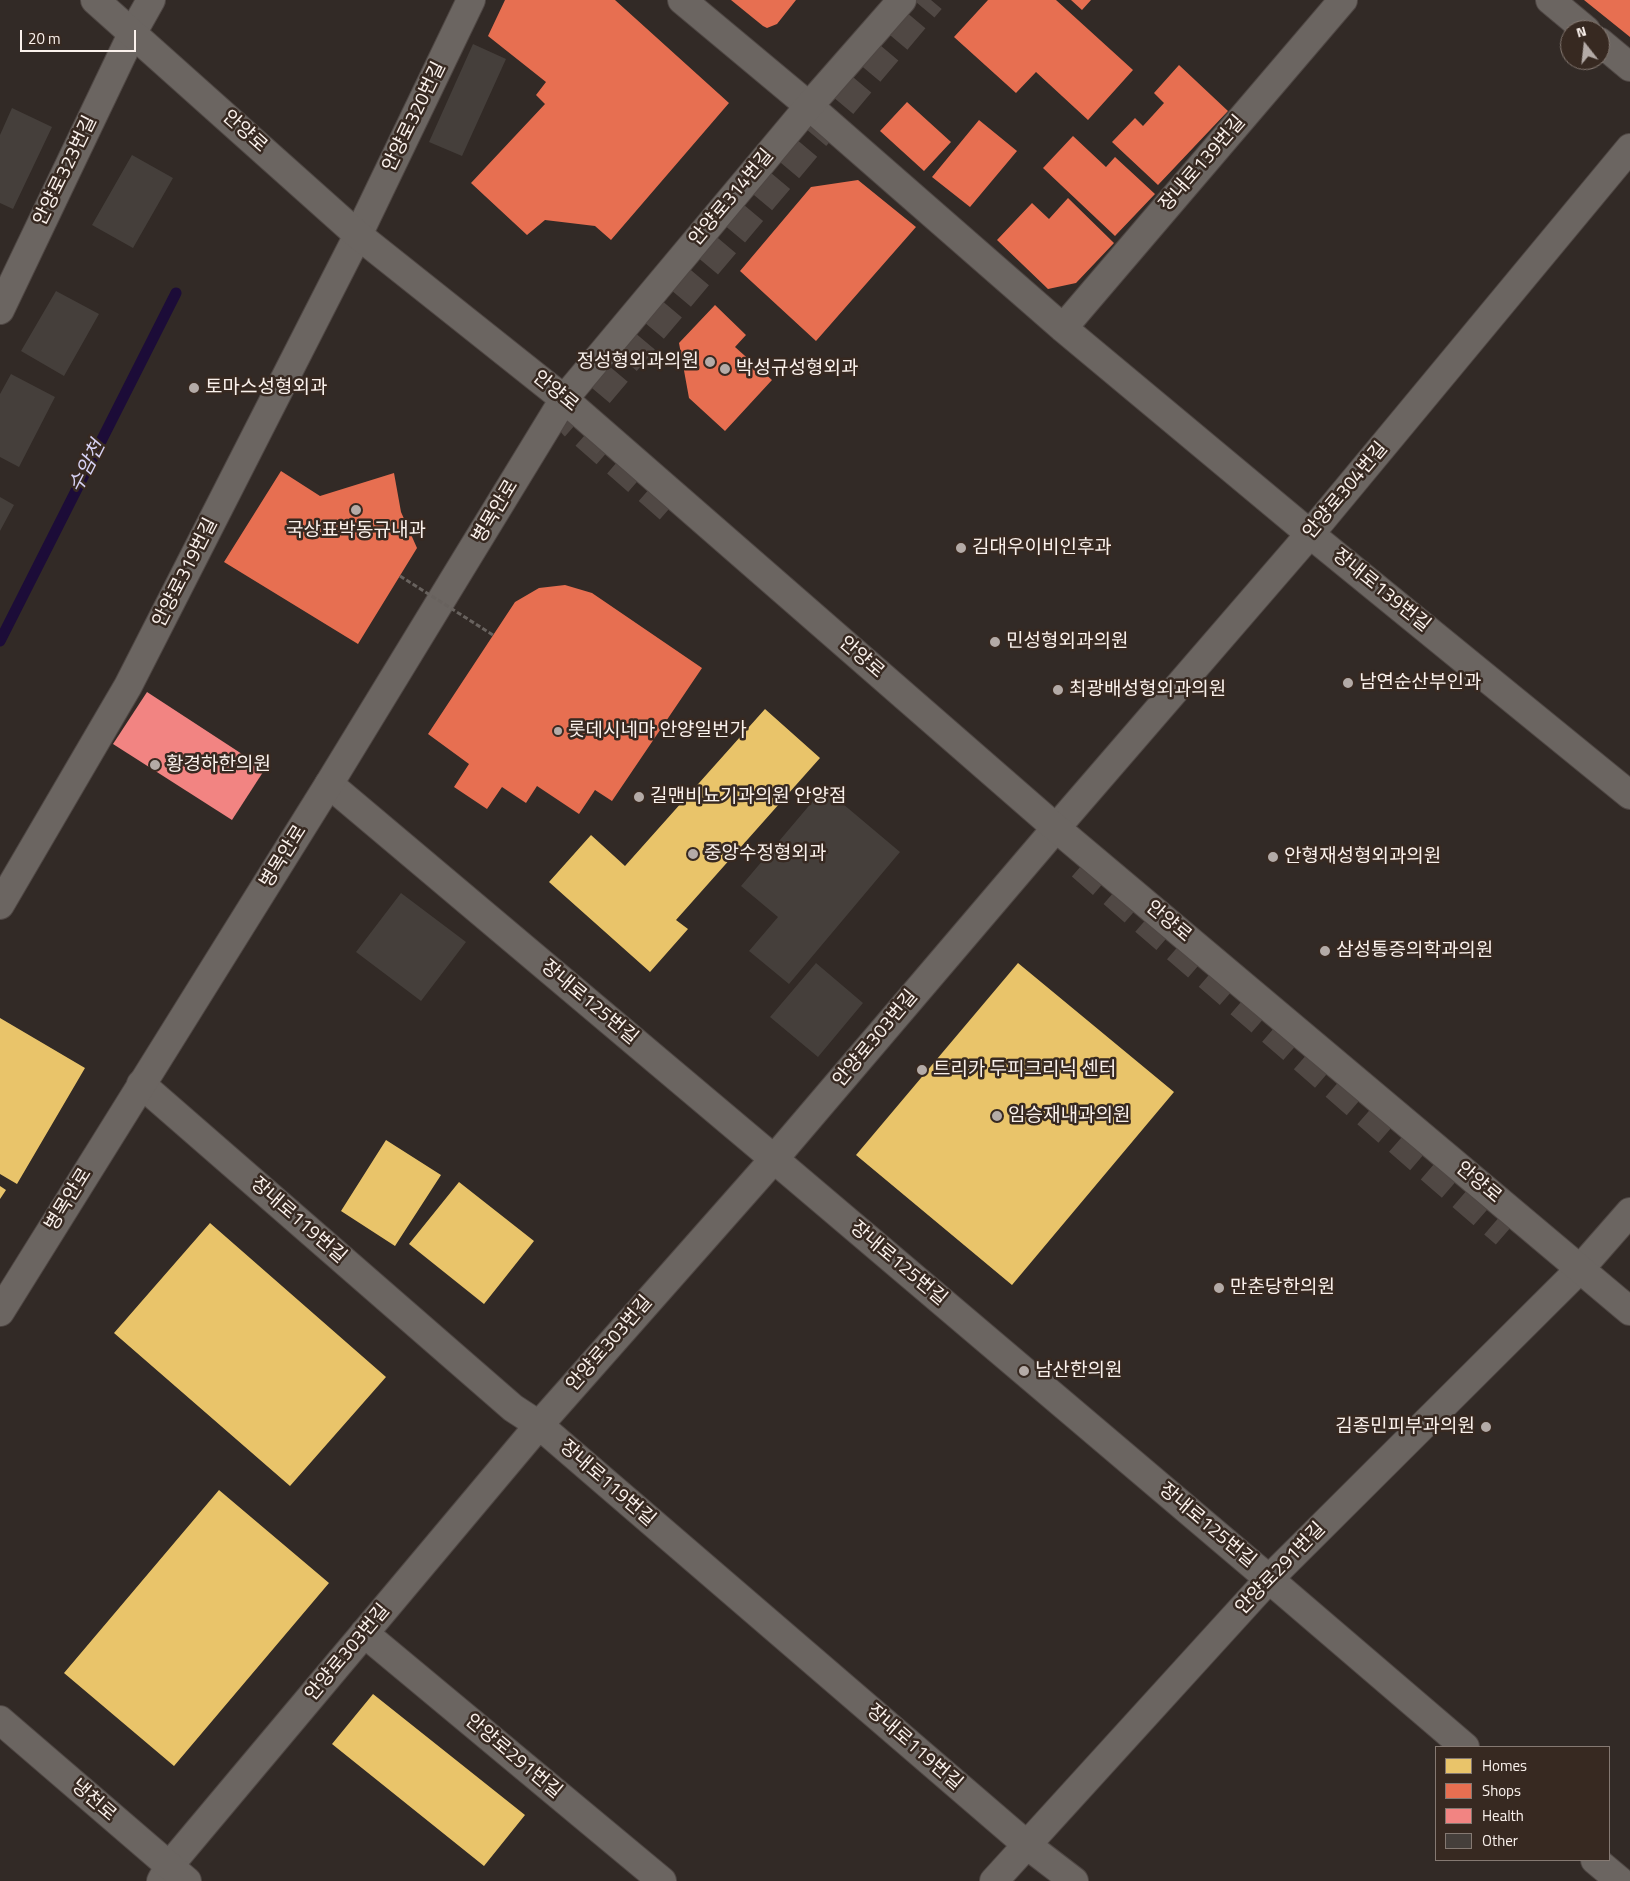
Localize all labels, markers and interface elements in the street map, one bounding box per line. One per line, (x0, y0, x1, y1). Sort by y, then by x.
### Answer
scale bar (22, 20, 139, 52)
north arrow (1560, 20, 1610, 70)
text: N (1573, 20, 1589, 42)
text: 20 m (28, 27, 61, 50)
street label: 안양로320번길 (379, 58, 451, 176)
street label: 안양로 (217, 106, 271, 158)
street label: 장내로139번길 (1155, 111, 1251, 217)
street label: 안양로323번길 (30, 112, 102, 230)
street label: 안양로314번길 (685, 145, 779, 251)
place label: 정성형외과의원 (577, 351, 699, 373)
marker: 정성형외과의원 (703, 355, 717, 369)
place label: 박성규성형외과 (736, 358, 858, 380)
marker: 박성규성형외과 (718, 362, 732, 376)
street label: 안양로 (527, 367, 583, 417)
place label: 토마스성형외과 (205, 377, 327, 399)
marker: 토마스성형외과 (187, 381, 201, 395)
water label: 수암천 (65, 437, 111, 497)
street label: 안양로304번길 (1299, 438, 1393, 544)
street label: 병목안로 (468, 476, 524, 548)
marker: 국상표박동규내과 (349, 503, 363, 517)
street label: 안양로319번길 (149, 515, 223, 631)
place label: 국상표박동규내과 (286, 520, 426, 542)
place label: 김대우이비인후과 (972, 537, 1112, 559)
marker: 김대우이비인후과 (954, 541, 968, 555)
street label: 장내로139번길 (1327, 545, 1435, 637)
place label: 민성형외과의원 (1006, 631, 1128, 653)
street label: 안양로 (834, 632, 888, 684)
marker: 민성형외과의원 (988, 635, 1002, 649)
place label: 남연순산부인과 (1359, 672, 1481, 694)
marker: 남연순산부인과 (1341, 676, 1355, 690)
place label: 최광배성형외과의원 (1069, 679, 1226, 701)
marker: 최광배성형외과의원 (1051, 683, 1065, 697)
place label: 롯데시네마 안양일번가 (568, 720, 747, 742)
marker: 롯데시네마 안양일번가 (552, 725, 564, 737)
place label: 황경하한의원 (166, 754, 271, 776)
marker: 황경하한의원 (148, 758, 162, 772)
place label: 길맨비뇨기과의원 안양점 (650, 786, 846, 808)
marker: 길맨비뇨기과의원 안양점 (632, 790, 646, 804)
street label: 병목안로 (256, 821, 312, 893)
place label: 중앙수정형외과 (704, 843, 826, 865)
place label: 안형재성형외과의원 (1284, 846, 1441, 868)
marker: 중앙수정형외과 (686, 847, 700, 861)
marker: 안형재성형외과의원 (1266, 850, 1280, 864)
street label: 안양로 (1141, 896, 1195, 948)
place label: 삼성통증의학과의원 (1336, 940, 1493, 962)
marker: 삼성통증의학과의원 (1318, 944, 1332, 958)
street label: 장내로125번길 (536, 956, 642, 1050)
street label: 안양로303번길 (829, 986, 923, 1092)
place label: 트리카 두피크리닉 센터 (933, 1059, 1116, 1081)
marker: 트리카 두피크리닉 센터 (915, 1063, 929, 1077)
place label: 임승재내과의원 (1008, 1105, 1130, 1127)
marker: 임승재내과의원 (990, 1109, 1004, 1123)
street label: 안양로 (1451, 1157, 1505, 1209)
street label: 병목안로 (41, 1164, 97, 1236)
street label: 장내로119번길 (245, 1173, 351, 1269)
street label: 장내로125번길 (845, 1217, 951, 1311)
place label: 만춘당한의원 (1230, 1277, 1335, 1299)
marker: 만춘당한의원 (1212, 1281, 1226, 1295)
street label: 안양로303번길 (562, 1291, 658, 1397)
place label: 남산한의원 (1035, 1360, 1122, 1382)
marker: 남산한의원 (1017, 1364, 1031, 1378)
place label: 김종민피부과의원 (1335, 1416, 1475, 1438)
marker: 김종민피부과의원 (1479, 1420, 1493, 1434)
street label: 장내로119번길 (554, 1436, 660, 1532)
street label: 장내로125번길 (1154, 1479, 1260, 1573)
street label: 안양로291번길 (1231, 1518, 1331, 1620)
street label: 안양로303번길 (301, 1600, 395, 1706)
street label: 장내로119번길 (861, 1700, 967, 1796)
street label: 안양로291번길 (460, 1710, 566, 1804)
legend (1435, 1746, 1610, 1861)
text: Homes (1482, 1754, 1527, 1777)
street label: 냉천로 (66, 1775, 120, 1827)
text: Shops (1482, 1779, 1521, 1802)
text: Health (1482, 1804, 1524, 1827)
text: Other (1482, 1829, 1518, 1852)

